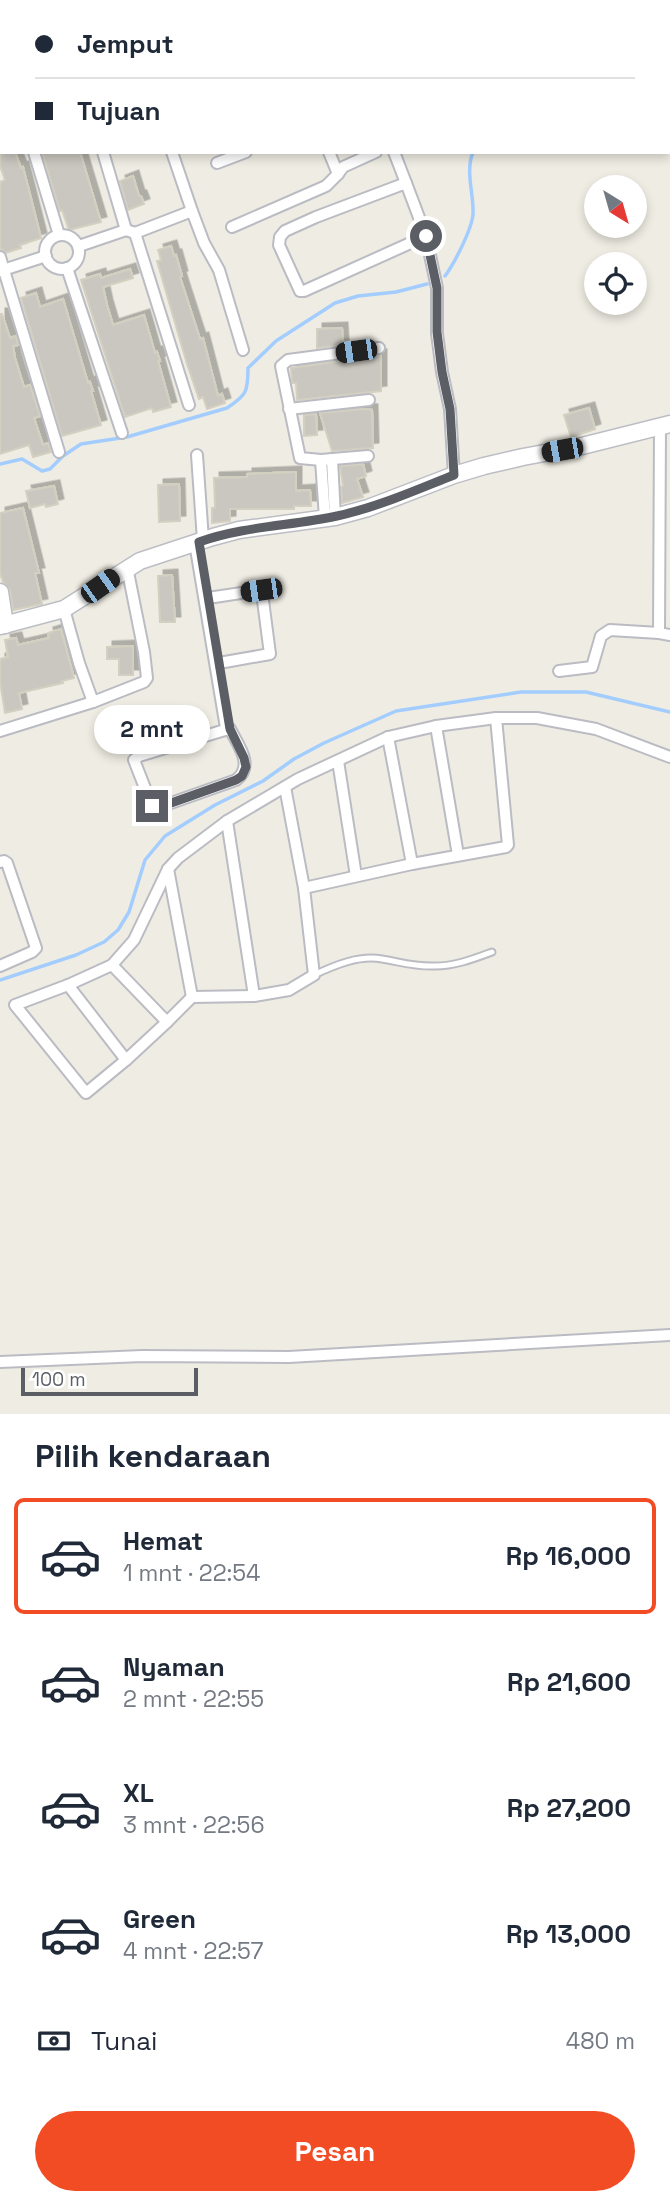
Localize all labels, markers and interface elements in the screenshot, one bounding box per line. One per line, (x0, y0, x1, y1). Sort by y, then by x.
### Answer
text: Jemput (77, 27, 174, 61)
text: Tujuan (77, 94, 160, 128)
north arrow (584, 175, 648, 238)
map controls (584, 175, 647, 315)
route start (410, 220, 442, 252)
button: locate (584, 252, 647, 315)
car (334, 338, 379, 364)
car (540, 436, 585, 464)
car (77, 565, 124, 607)
car (239, 577, 284, 603)
callout: 2 mnt (94, 704, 210, 754)
text: 2 mnt (120, 714, 184, 744)
route end (136, 790, 168, 822)
scale bar (21, 1365, 198, 1397)
text: 100 m (32, 1367, 86, 1392)
text: Pilih kendaraan (35, 1436, 271, 1476)
text: Hemat (123, 1524, 203, 1558)
icon: car (39, 1525, 102, 1588)
text: Rp 16,000 (506, 1539, 631, 1573)
text: 1 mnt · 22:54 (123, 1558, 261, 1588)
text: Nyaman (123, 1650, 225, 1684)
icon: car (39, 1651, 102, 1714)
text: Rp 21,600 (507, 1665, 631, 1699)
text: 2 mnt · 22:55 (123, 1684, 264, 1714)
text: XL (123, 1776, 154, 1810)
icon: car (39, 1777, 102, 1840)
text: Rp 27,200 (507, 1791, 631, 1825)
text: 3 mnt · 22:56 (123, 1810, 264, 1840)
text: Green (123, 1902, 196, 1936)
icon: car (39, 1903, 102, 1966)
text: Rp 13,000 (506, 1917, 631, 1951)
text: 4 mnt · 22:57 (123, 1936, 264, 1966)
icon: cash (35, 2022, 73, 2060)
text: Tunai (91, 2024, 157, 2058)
text: 480 m (566, 2026, 635, 2056)
button: Pesan (35, 2111, 635, 2191)

